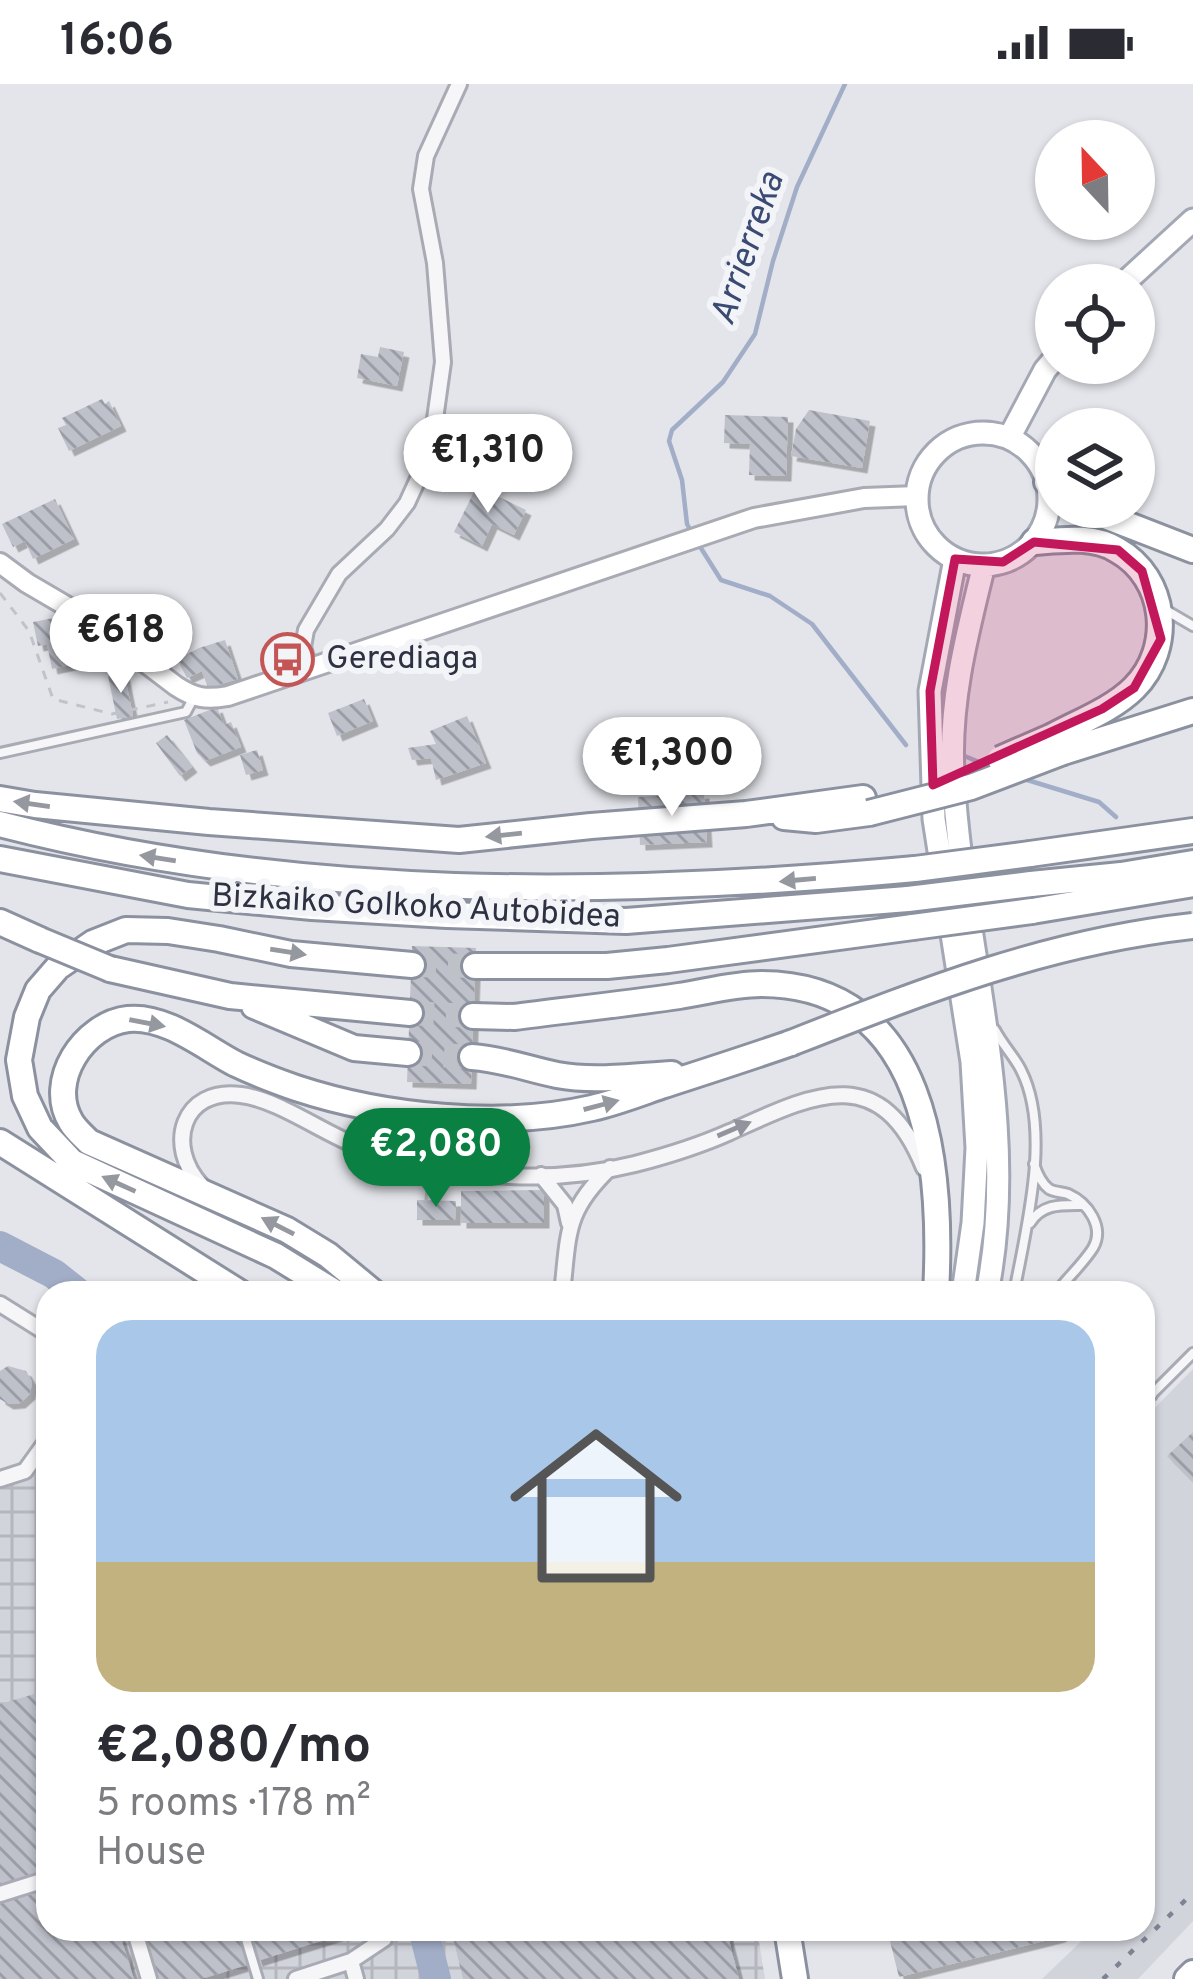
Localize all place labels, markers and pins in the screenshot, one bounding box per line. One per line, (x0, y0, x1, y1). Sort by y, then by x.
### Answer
pin: €1,310 (390, 414, 586, 516)
pin: €618 (50, 594, 192, 696)
bus stop icon: Gerediaga (259, 632, 315, 688)
place label: Gerediaga (326, 639, 478, 681)
pin: €1,300 (574, 717, 770, 819)
pin: €2,080 (338, 1108, 534, 1210)

